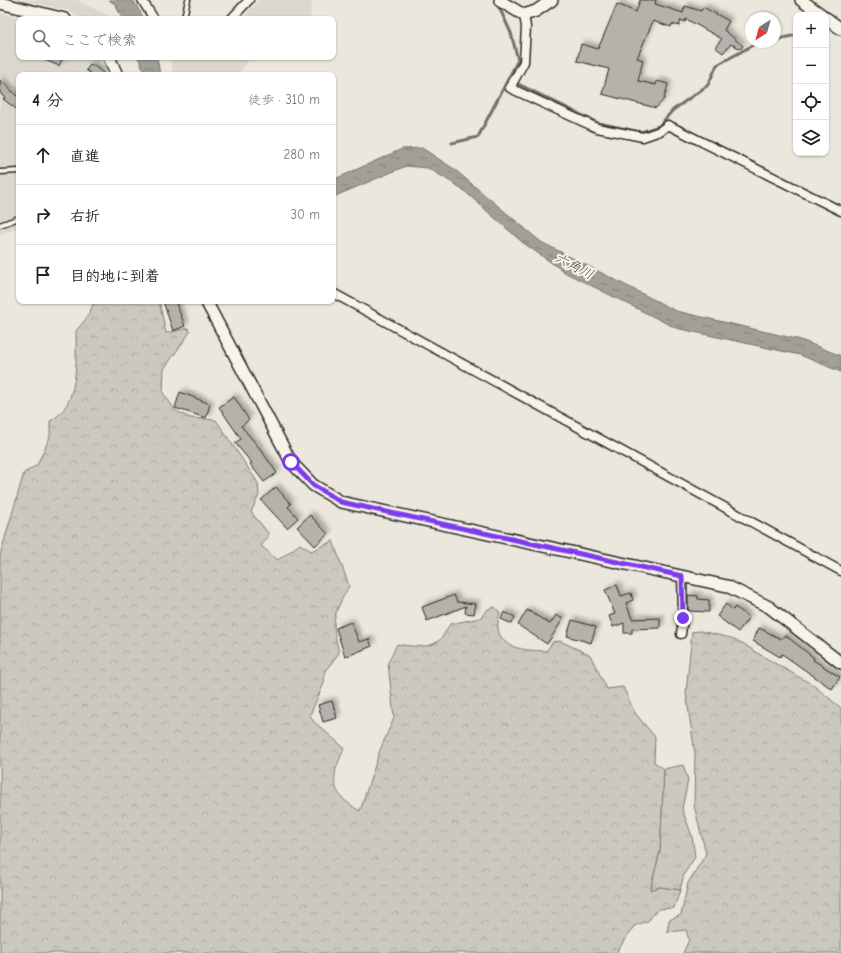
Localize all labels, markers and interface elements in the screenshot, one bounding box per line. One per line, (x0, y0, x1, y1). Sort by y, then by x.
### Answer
north arrow (745, 12, 781, 48)
map controls (793, 12, 829, 156)
button: + (793, 12, 829, 48)
search box (16, 16, 336, 60)
icon: search (30, 27, 52, 49)
text: ここで検索 (62, 31, 137, 49)
button: − (793, 48, 829, 84)
button: locate (793, 84, 829, 120)
text: 4 分 (32, 91, 63, 110)
text: 徒歩 · 310 m (248, 92, 320, 107)
button: layers (793, 120, 829, 156)
icon: ahead (32, 144, 54, 166)
text: 直進 (70, 147, 100, 165)
text: 280 m (283, 147, 320, 162)
icon: right (32, 204, 54, 226)
text: 右折 (70, 207, 100, 225)
text: 30 m (290, 207, 320, 222)
water label: 六角川 (551, 249, 597, 283)
icon: arrive (32, 264, 54, 286)
text: 目的地に到着 (70, 267, 160, 285)
route start (282, 453, 300, 471)
route end (674, 609, 692, 627)

